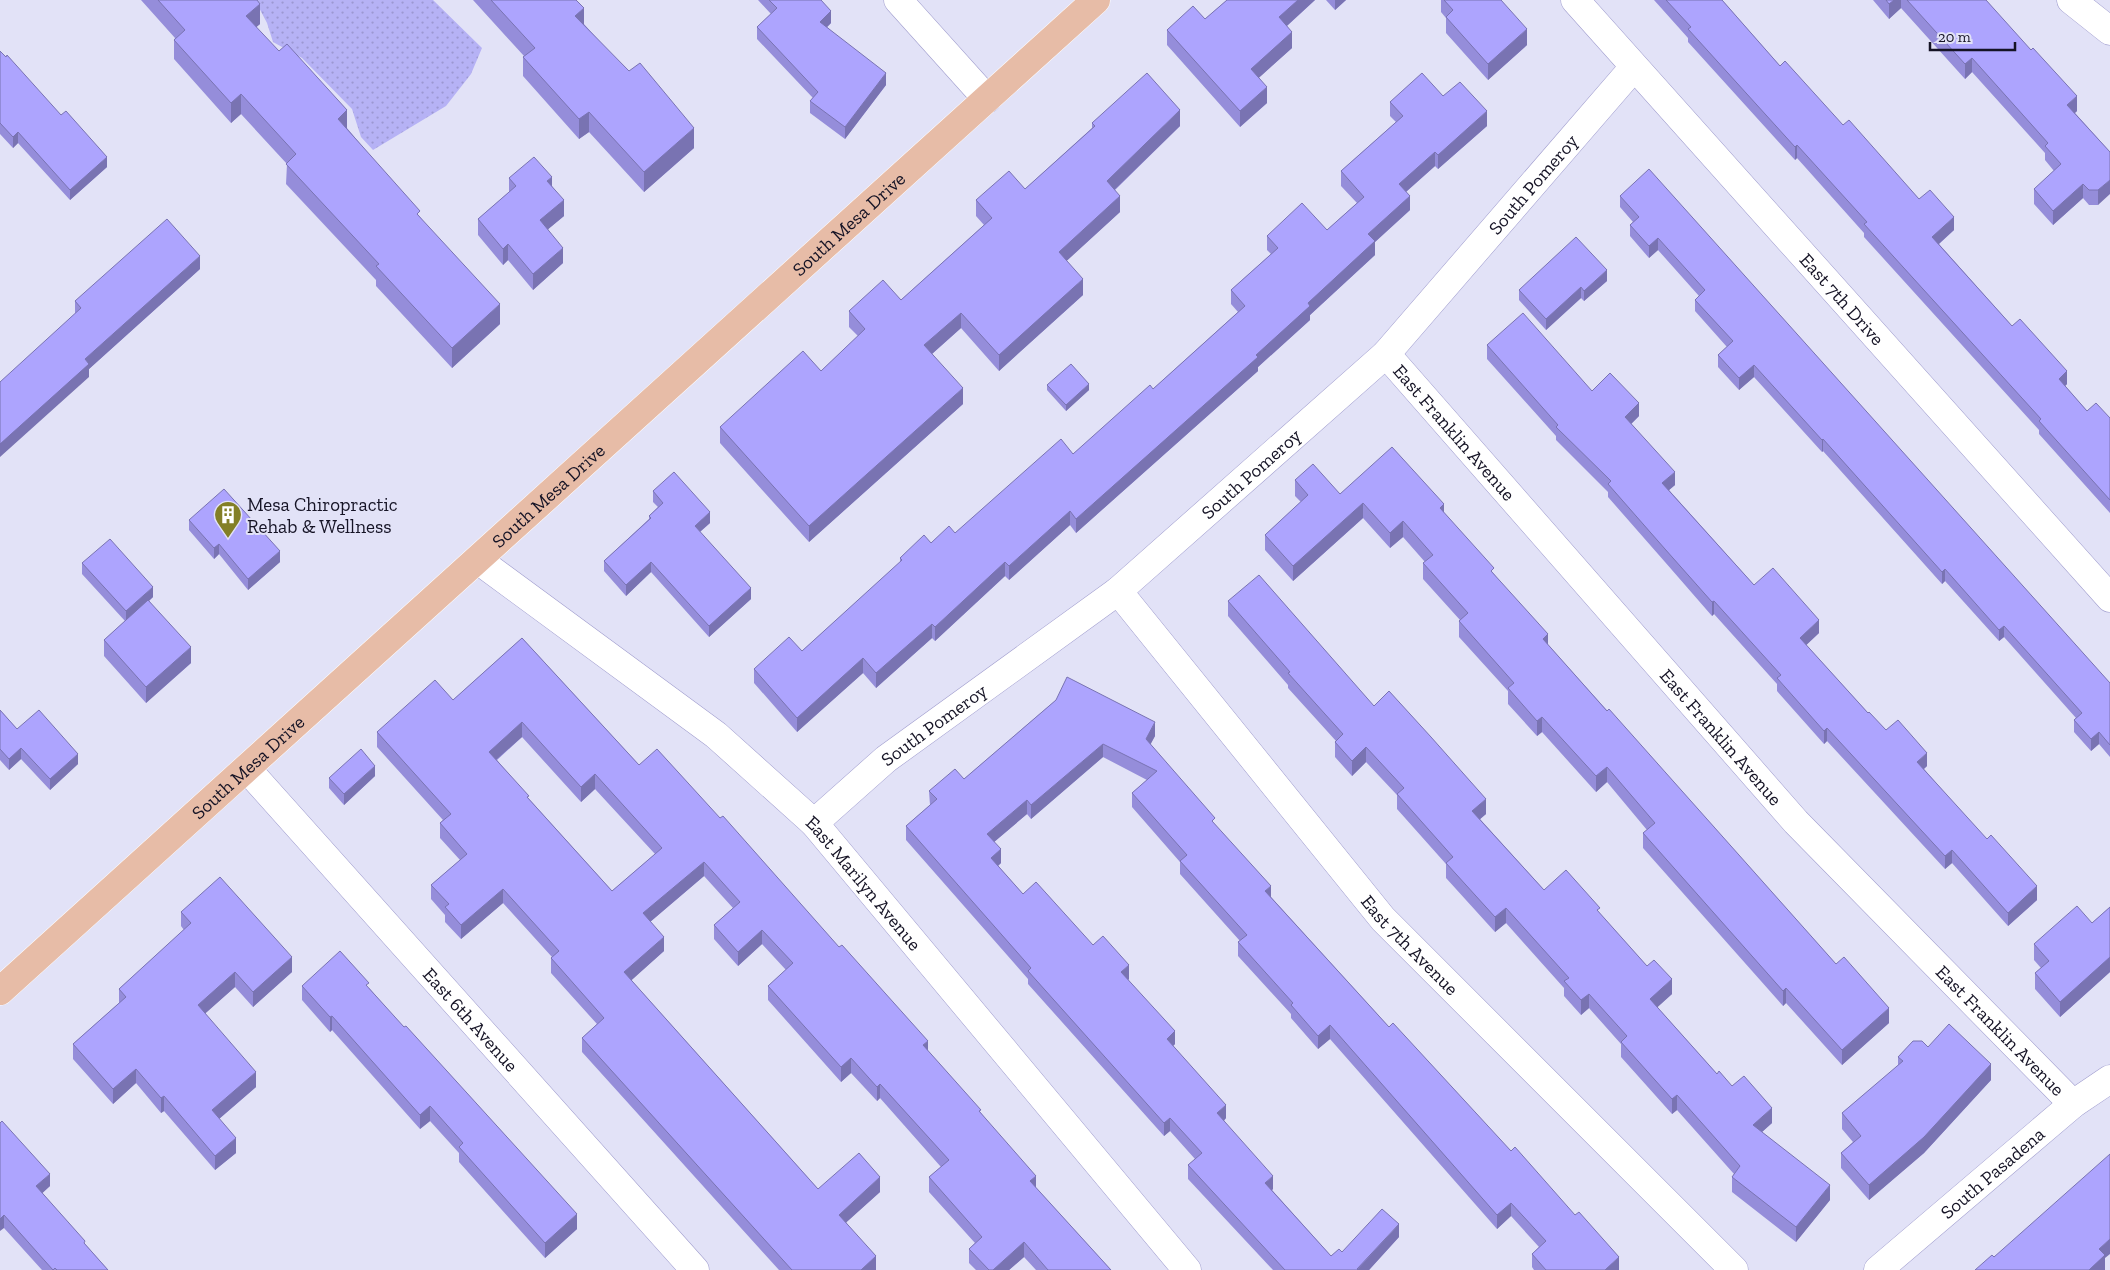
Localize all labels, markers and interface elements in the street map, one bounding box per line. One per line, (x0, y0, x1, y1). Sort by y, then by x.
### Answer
scale bar (1930, 20, 2015, 52)
text: 20 m (1938, 28, 1971, 46)
street label: South Pomeroy (1484, 129, 1583, 239)
street label: South Mesa Drive (788, 167, 910, 281)
street label: East 7th Drive (1795, 248, 1889, 350)
street label: East Franklin Avenue (1388, 360, 1520, 506)
street label: South Pomeroy (1197, 424, 1306, 524)
street label: South Mesa Drive (487, 439, 610, 553)
place label: Mesa Chiropractic Rehab & Wellness (247, 493, 398, 538)
building icon: Mesa Chiropractic Rehab & Wellness (213, 500, 243, 539)
street label: East Franklin Avenue (1655, 664, 1787, 810)
street label: South Pomeroy (876, 679, 991, 771)
street label: South Mesa Drive (187, 710, 309, 824)
street label: East Marilyn Avenue (801, 811, 926, 955)
street label: East 7th Avenue (1356, 890, 1463, 1000)
street label: East Franklin Avenue (1931, 960, 2069, 1101)
street label: East 6th Avenue (418, 963, 523, 1077)
street label: South Pasadena (1936, 1122, 2049, 1224)

